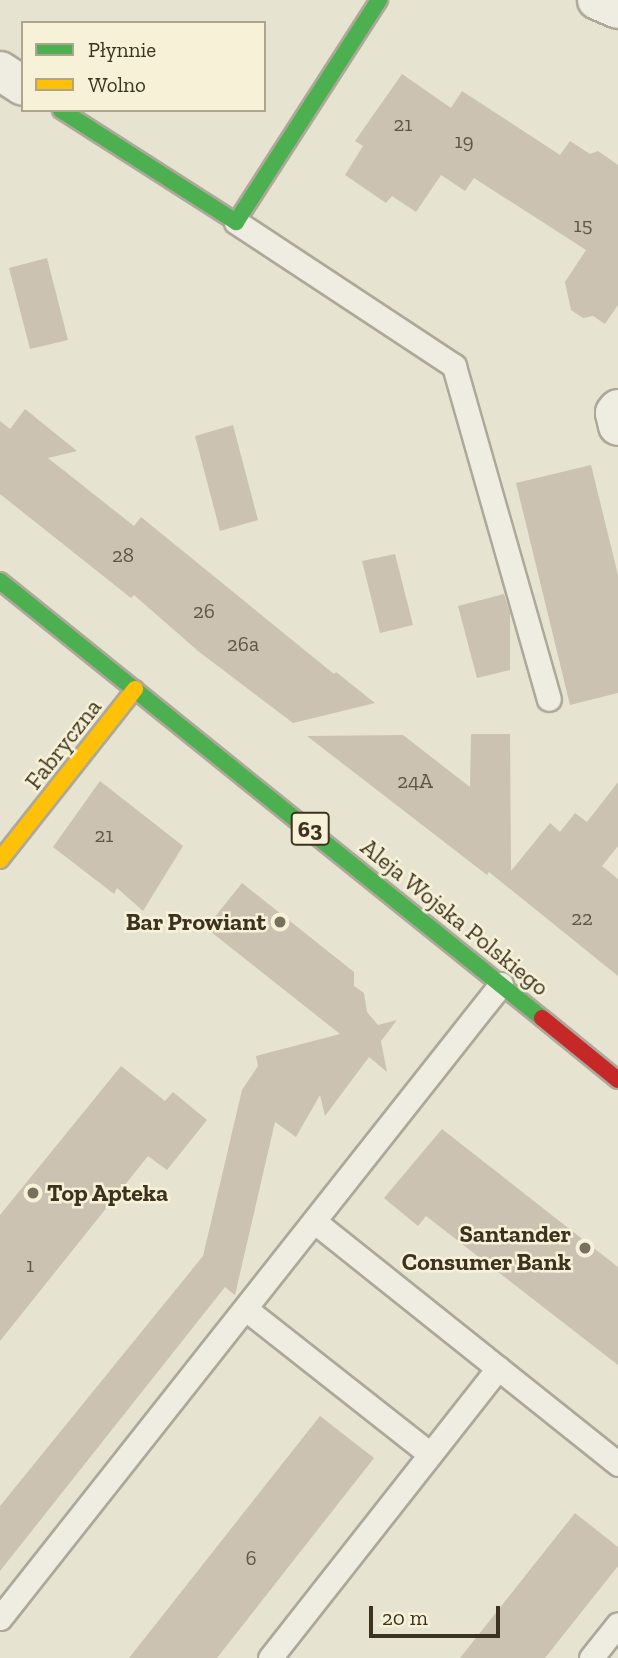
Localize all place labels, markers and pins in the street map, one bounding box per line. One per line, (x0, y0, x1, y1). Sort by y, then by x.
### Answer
place label: Bar Prowiant (125, 908, 266, 936)
marker: Bar Prowiant (272, 914, 288, 930)
place label: Top Apteka (47, 1179, 169, 1207)
marker: Top Apteka (25, 1185, 41, 1201)
place label: Santander Consumer Bank (401, 1220, 571, 1276)
marker: Santander Consumer Bank (577, 1240, 593, 1256)

